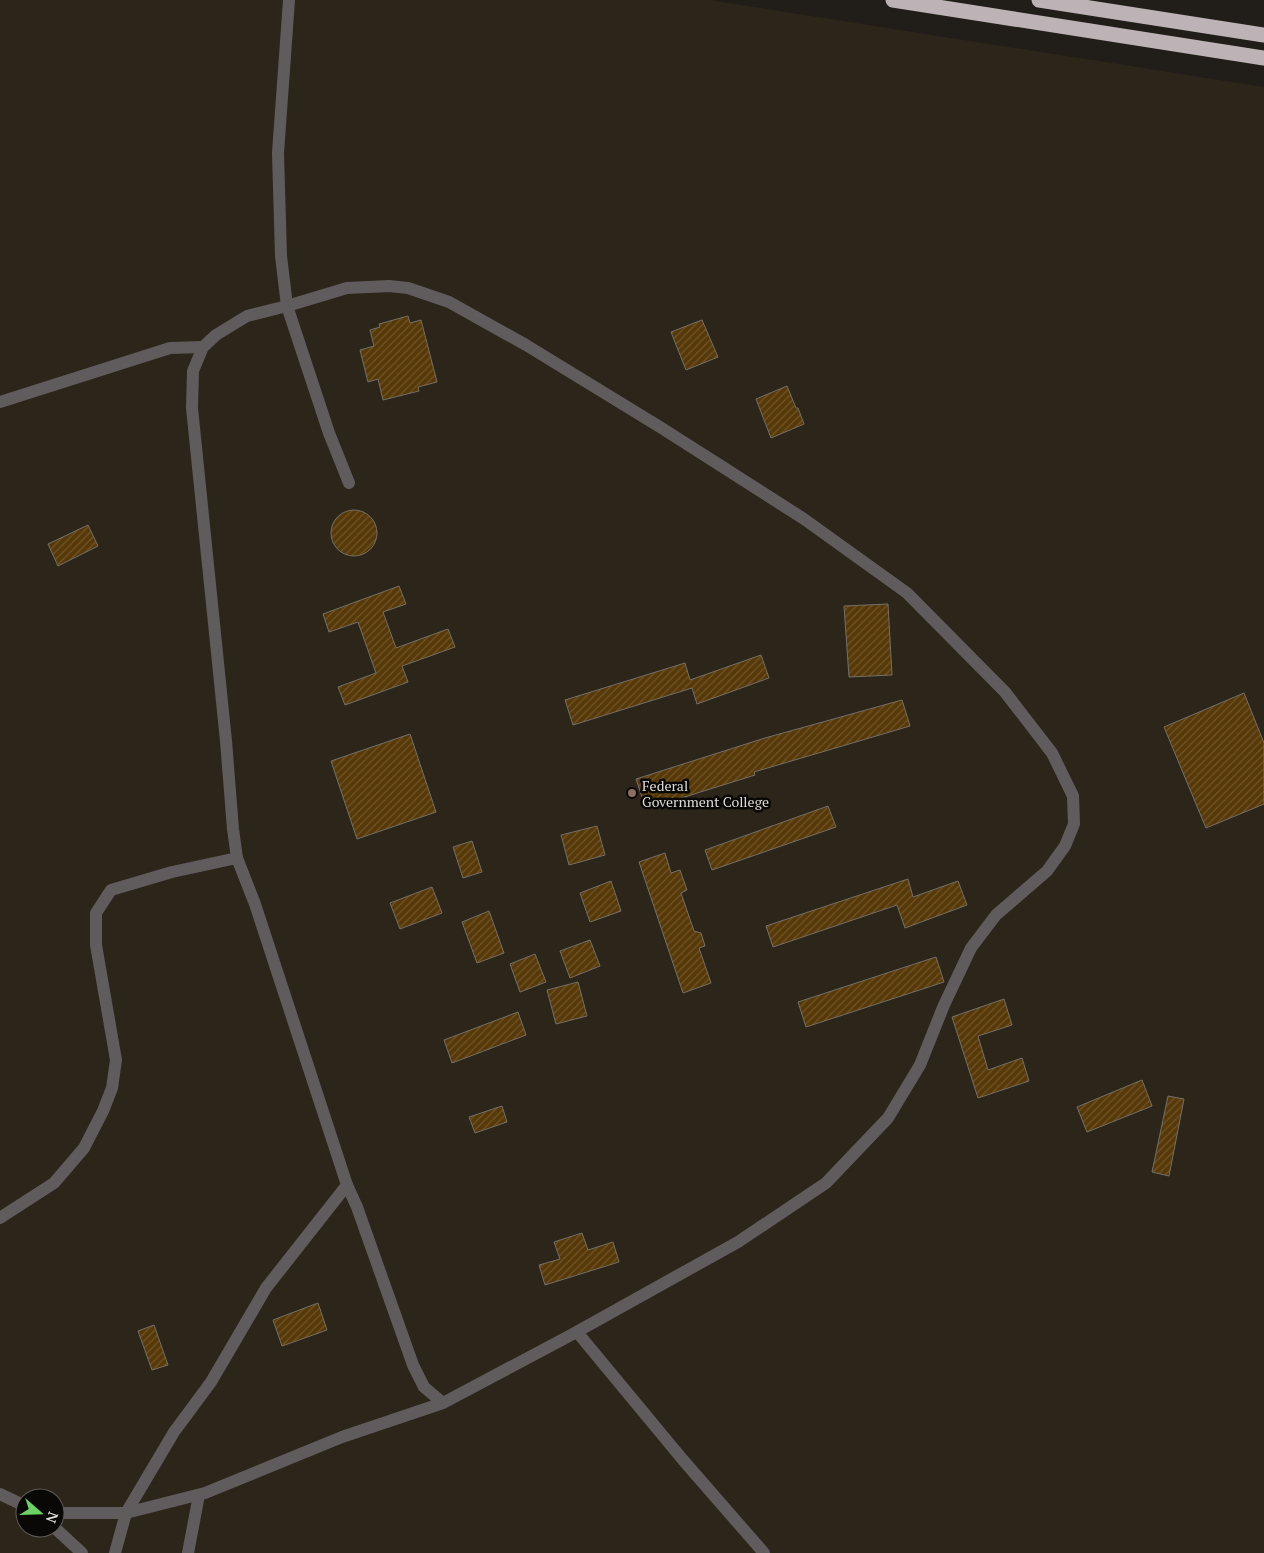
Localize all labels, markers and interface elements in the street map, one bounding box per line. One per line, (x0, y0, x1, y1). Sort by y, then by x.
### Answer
place label: Federal Government College (642, 776, 769, 811)
marker: Federal Government College (626, 787, 638, 799)
north arrow (15, 1488, 65, 1538)
text: N (42, 1509, 63, 1526)

